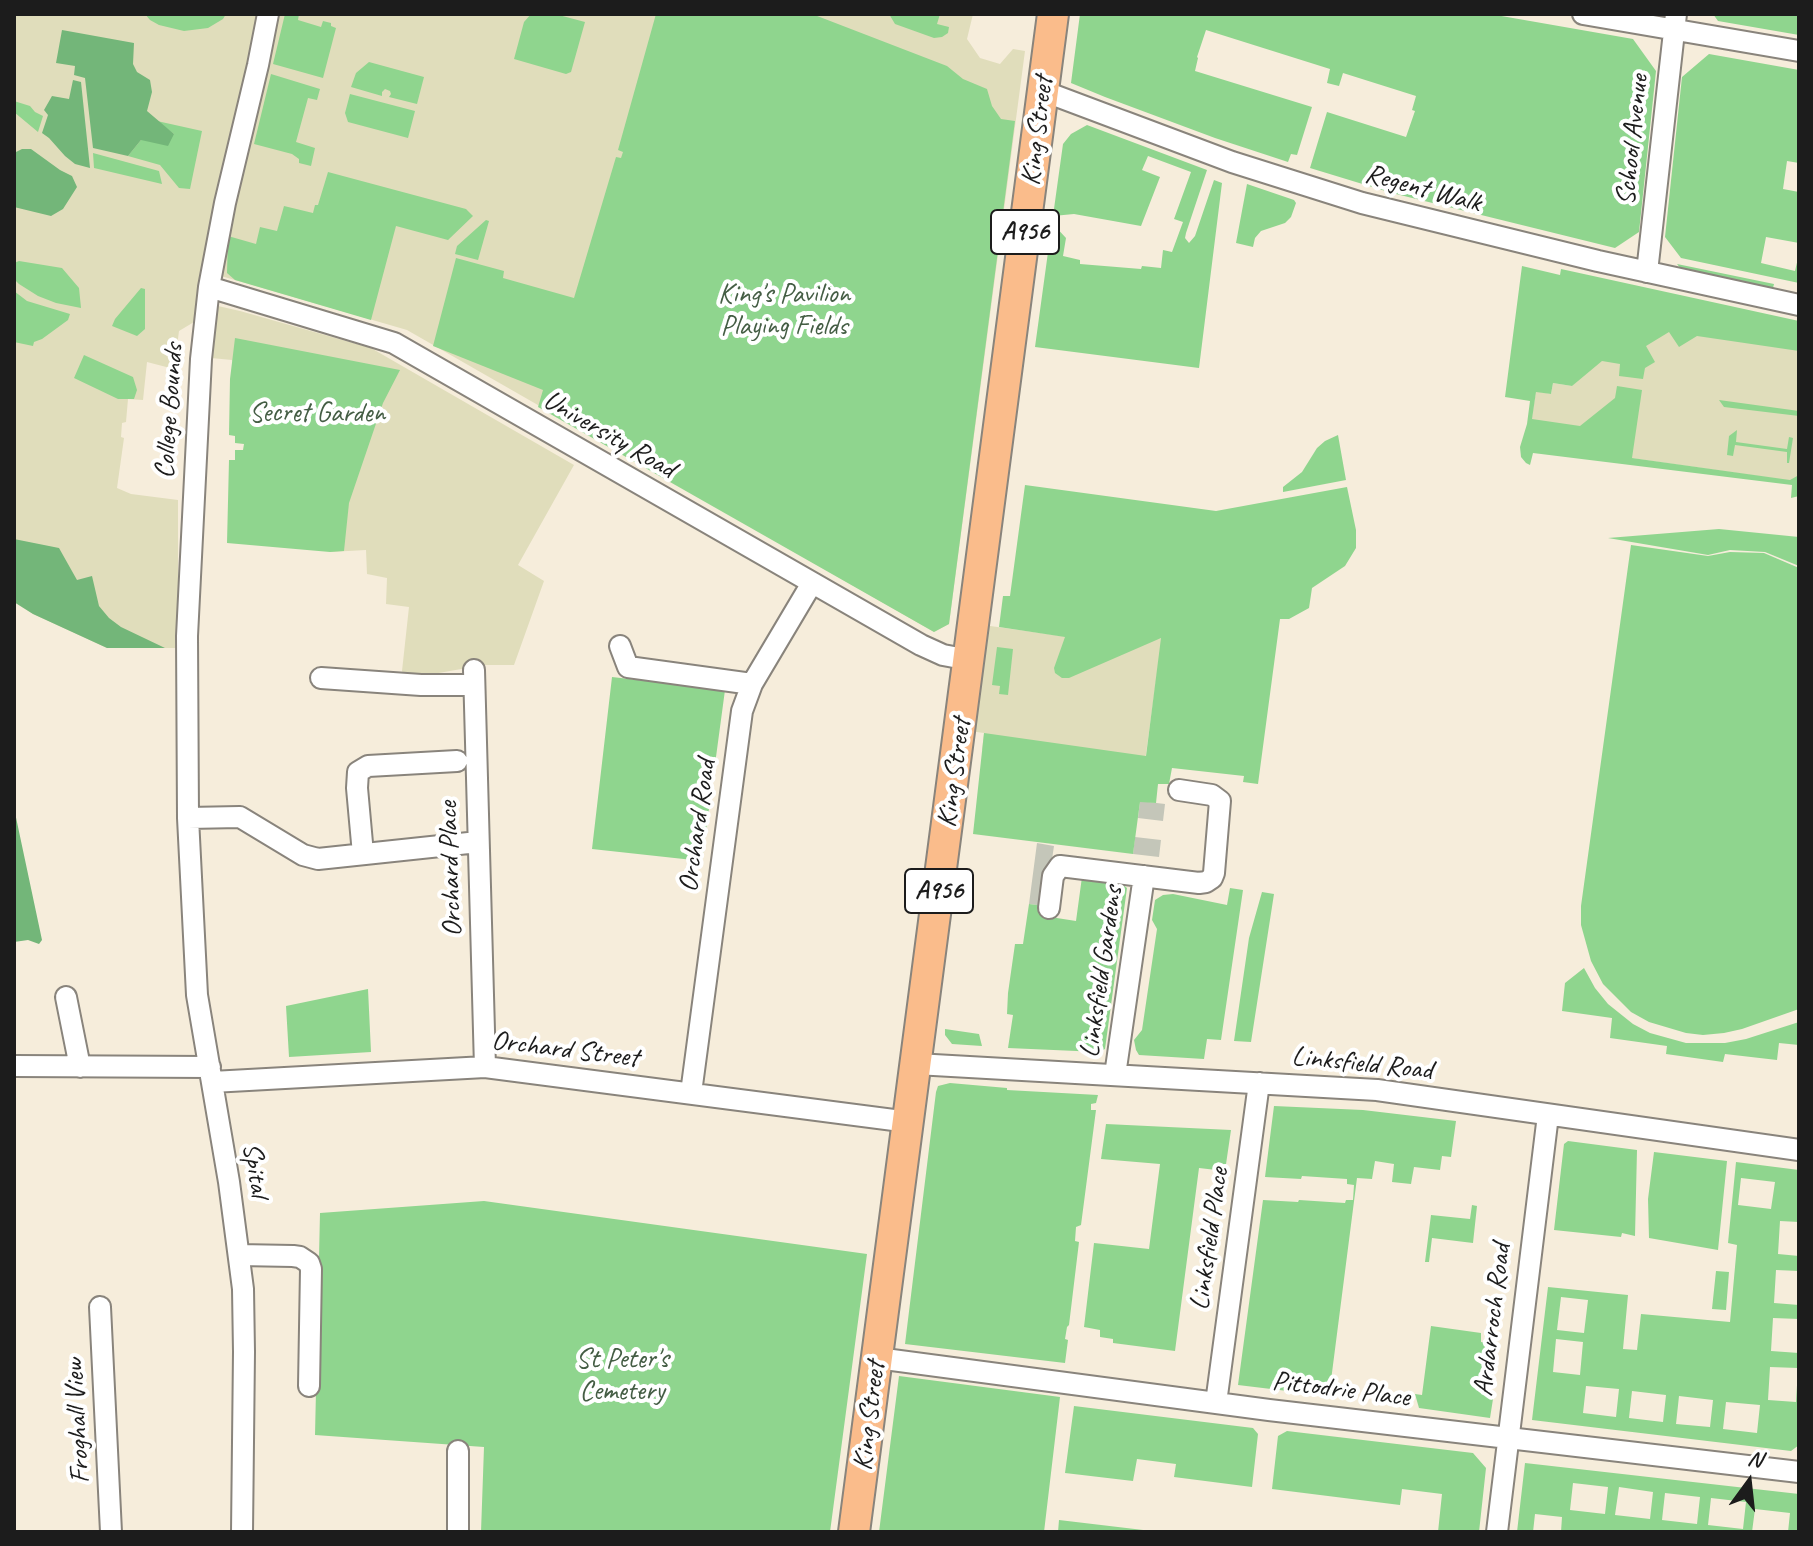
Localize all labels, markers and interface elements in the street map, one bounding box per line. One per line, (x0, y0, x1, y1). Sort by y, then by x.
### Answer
street label: School Avenue (1609, 73, 1657, 207)
street label: King Street (1015, 74, 1061, 188)
street label: Regent Walk (1361, 157, 1485, 221)
road number: A956 (991, 210, 1059, 254)
park label: King's Pavilion Playing Fields (718, 278, 850, 344)
street label: College Bounds (149, 342, 191, 480)
street label: University Road (537, 384, 681, 486)
park label: Secret Garden (249, 397, 385, 431)
street label: King Street (931, 716, 979, 830)
street label: Orchard Road (672, 758, 724, 894)
street label: Orchard Place (432, 801, 470, 937)
road number: A956 (905, 869, 973, 913)
street label: Linksfield Gardens (1073, 884, 1131, 1060)
street label: Orchard Street (490, 1024, 640, 1076)
street label: Linksfield Road (1290, 1040, 1434, 1088)
street label: Spital (234, 1140, 276, 1200)
street label: Linksfield Place (1183, 1166, 1237, 1312)
street label: Ardarroch Road (1467, 1242, 1519, 1398)
park label: St Peter's Cemetery (575, 1343, 669, 1409)
street label: Froghall View (58, 1358, 98, 1484)
street label: King Street (847, 1359, 893, 1473)
street label: Pittodrie Place (1270, 1365, 1412, 1415)
north arrow (1709, 1442, 1789, 1522)
text: N (1745, 1444, 1765, 1474)

